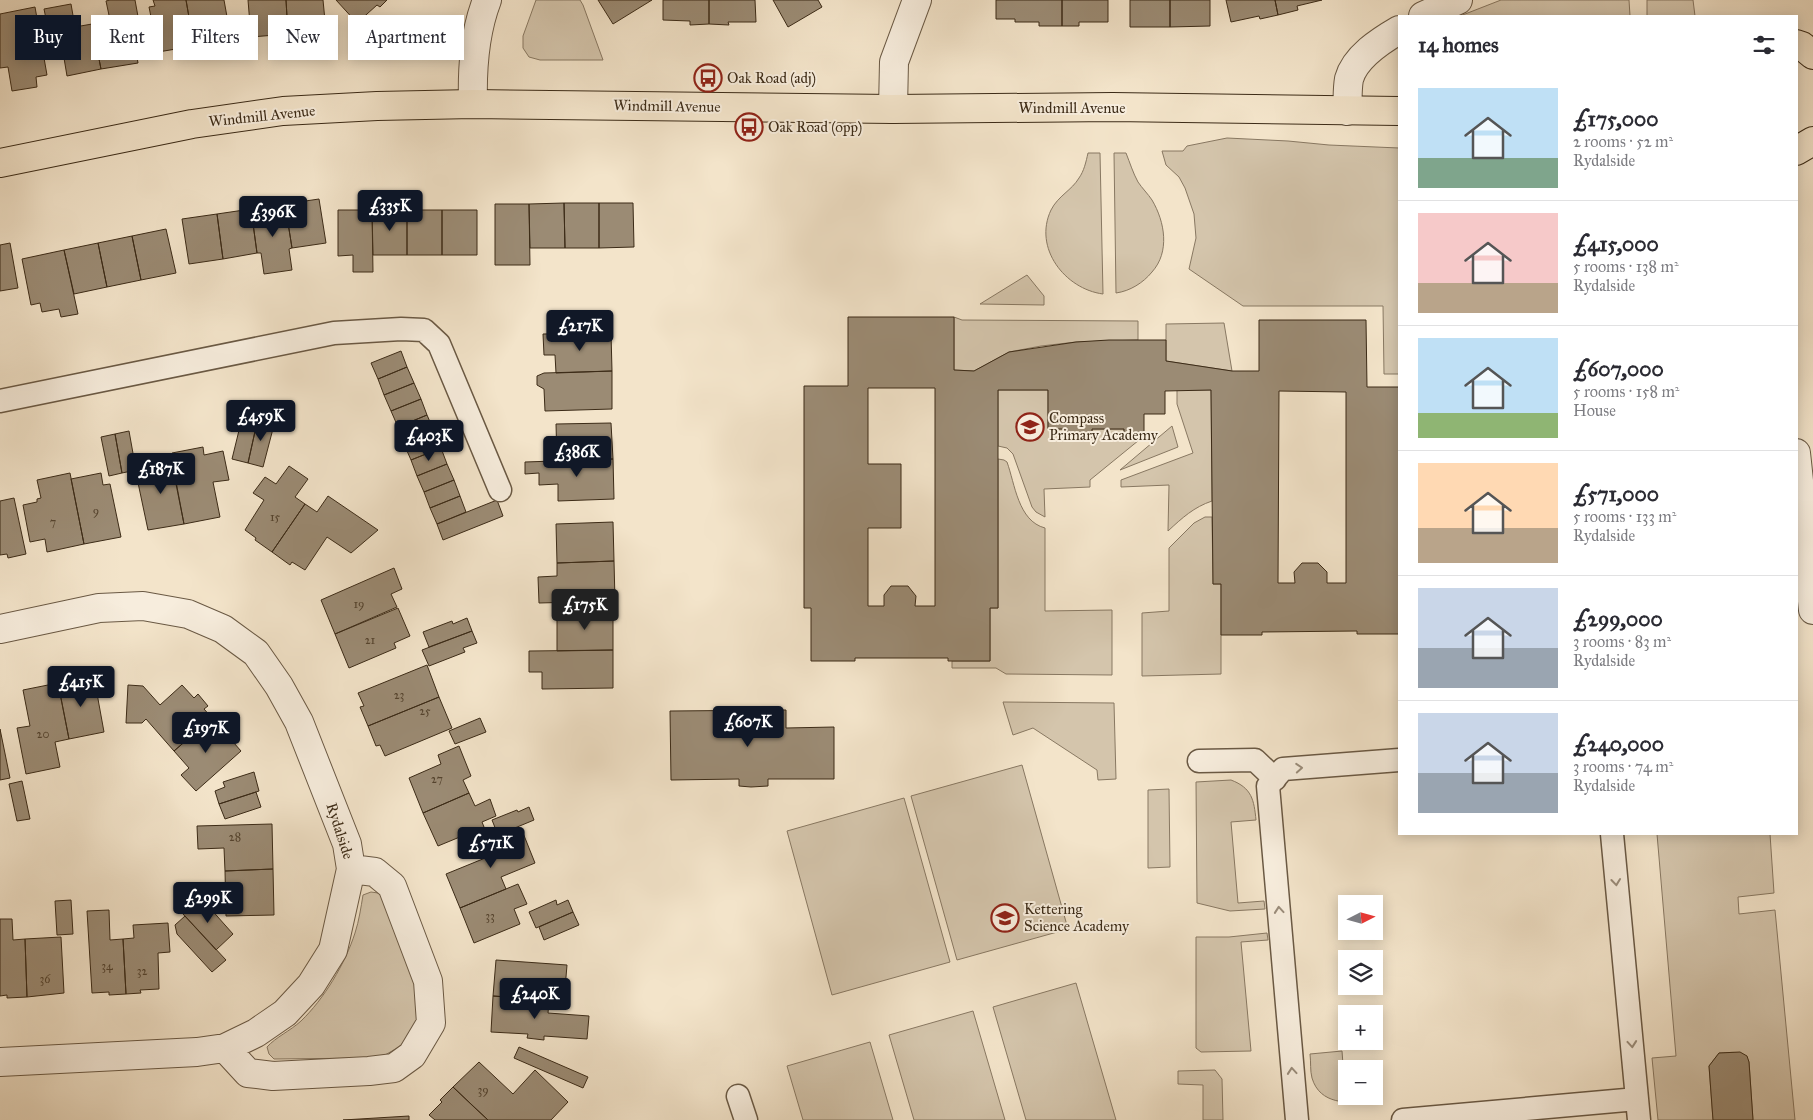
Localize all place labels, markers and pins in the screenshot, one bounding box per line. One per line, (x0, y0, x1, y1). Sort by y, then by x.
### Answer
bus stop icon: Oak Road (adj) (693, 63, 723, 93)
place label: Oak Road (adj) (727, 69, 816, 88)
bus stop icon: Oak Road (opp) (734, 112, 764, 142)
place label: Oak Road (opp) (768, 118, 862, 137)
pin: £335K (355, 190, 425, 232)
pin: £396K (238, 196, 308, 238)
pin: £217K (545, 310, 615, 352)
pin: £459K (226, 400, 296, 442)
place label: Compass Primary Academy (1049, 409, 1159, 444)
school or university icon: Compass Primary Academy (1015, 412, 1045, 442)
pin: £403K (394, 420, 464, 462)
pin: £386K (542, 436, 612, 478)
pin: £187K (126, 452, 196, 495)
pin: £175K (550, 588, 620, 631)
pin: £415K (46, 666, 116, 708)
pin: £607K (713, 706, 783, 748)
pin: £197K (171, 712, 241, 754)
pin: £571K (456, 826, 526, 869)
pin: £299K (173, 882, 243, 924)
place label: Kettering Science Academy (1024, 900, 1130, 935)
school or university icon: Kettering Science Academy (990, 903, 1020, 933)
pin: £240K (500, 978, 570, 1020)

